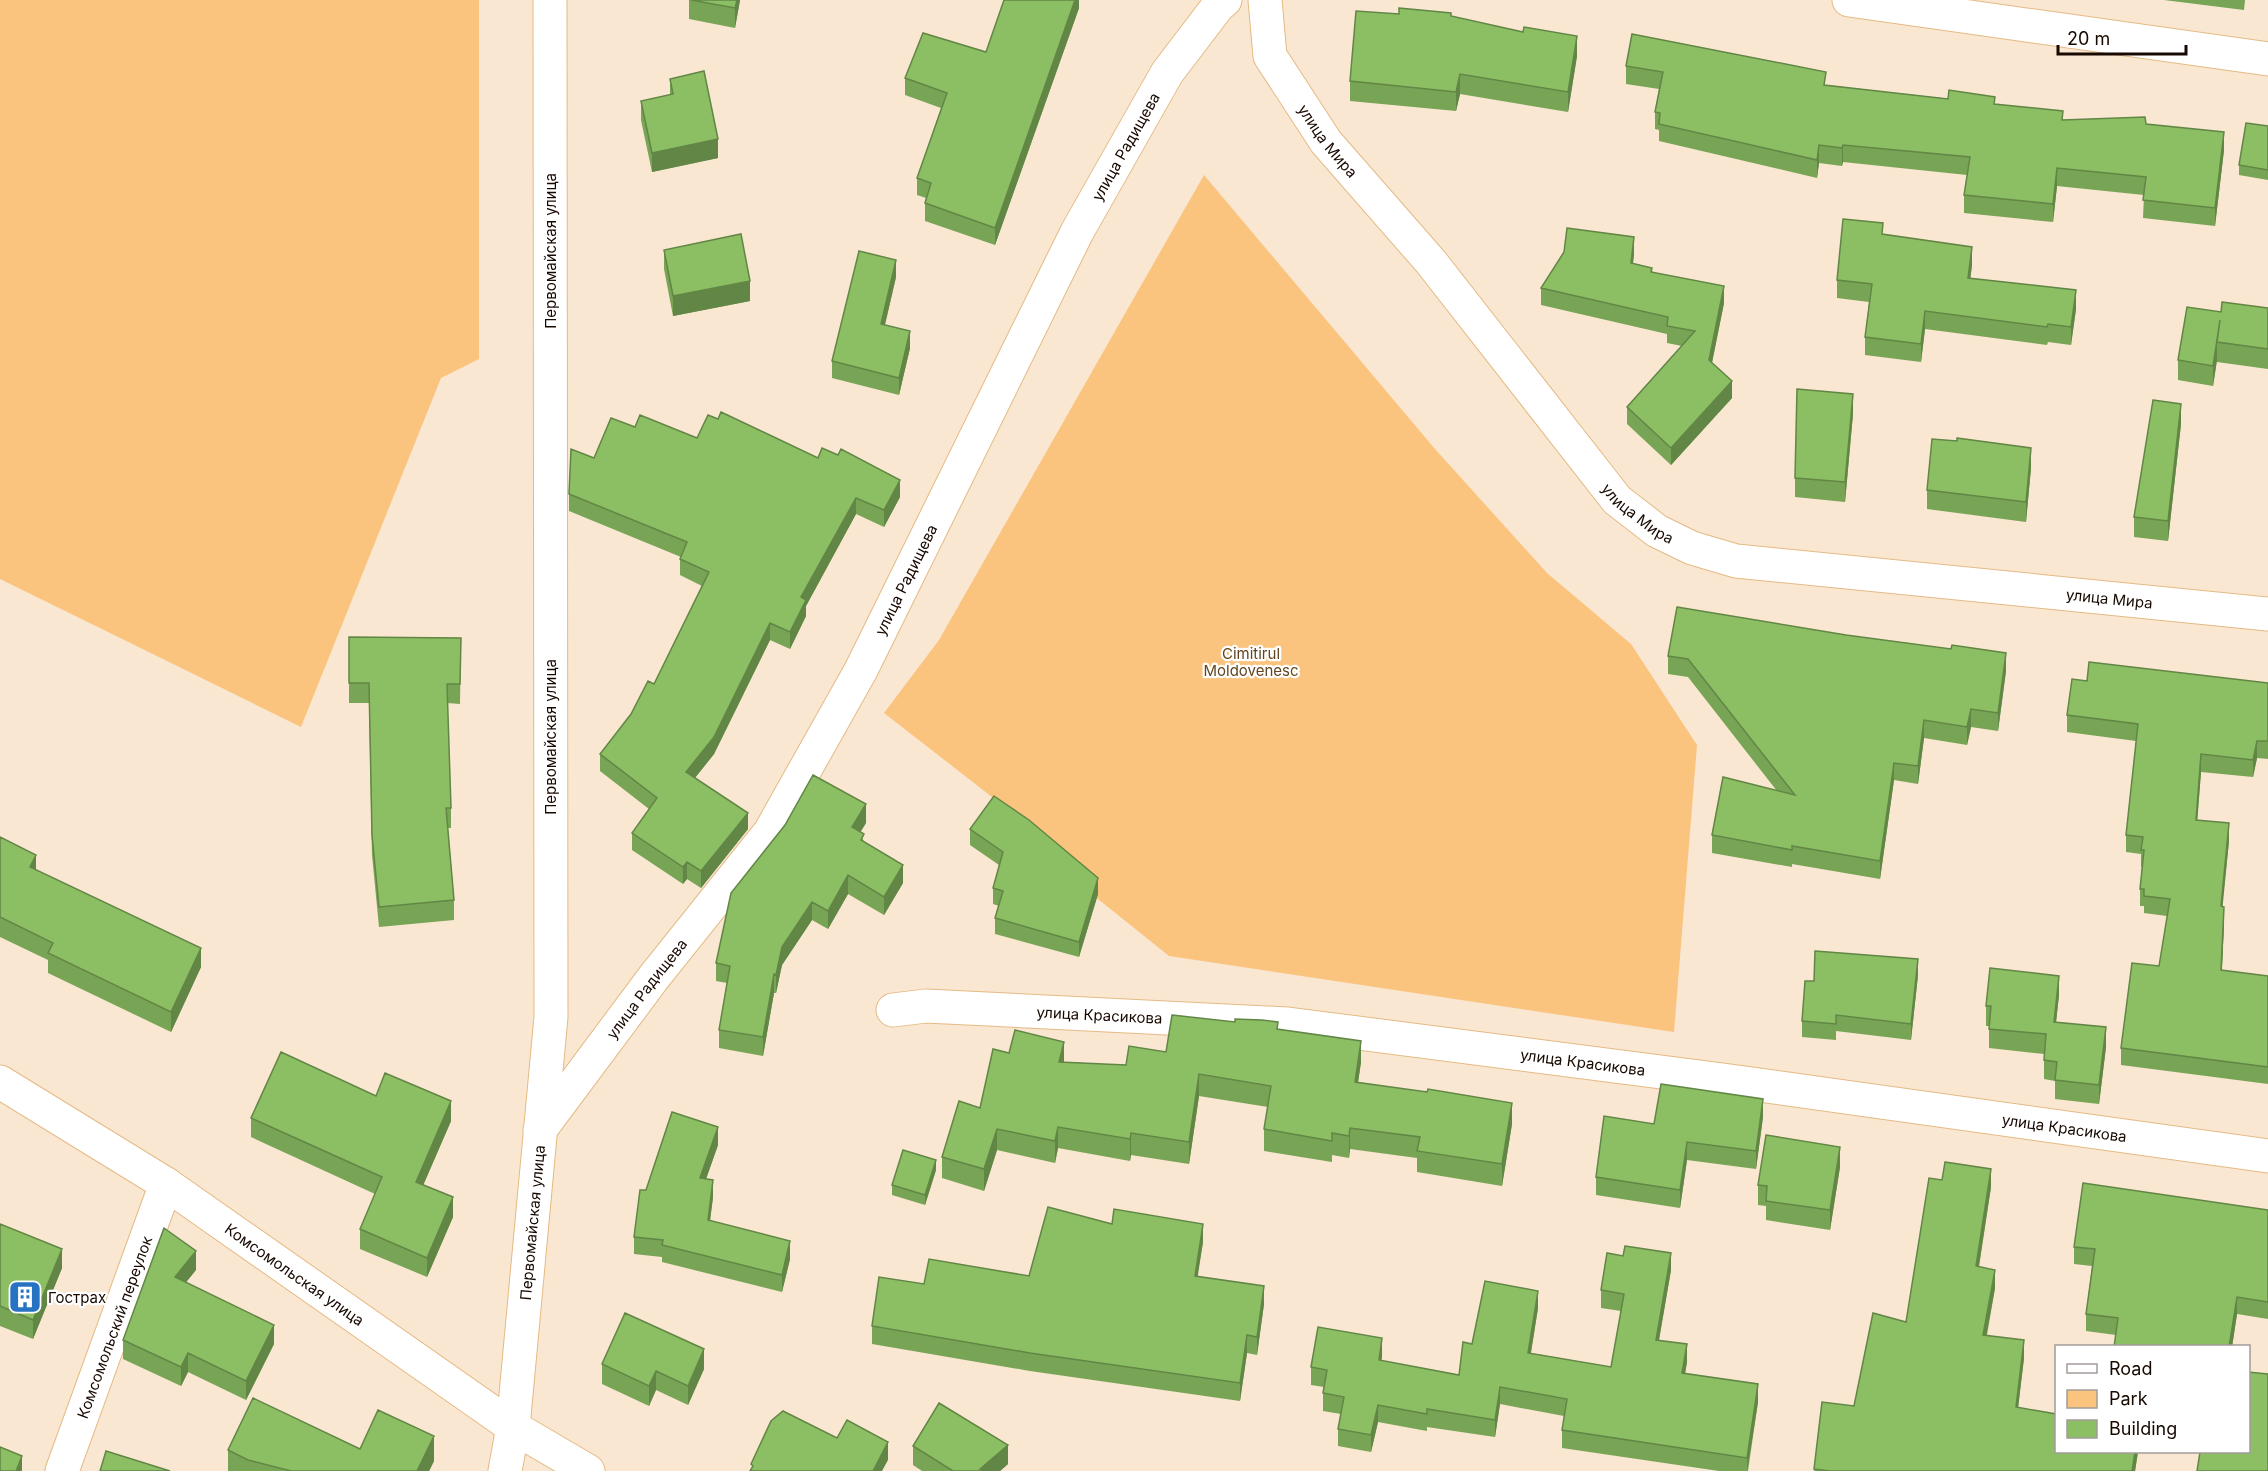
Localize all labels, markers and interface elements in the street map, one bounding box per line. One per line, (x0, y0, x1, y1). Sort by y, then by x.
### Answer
scale bar (2058, 18, 2186, 56)
text: 20 m (2067, 28, 2110, 49)
street label: улица Радищева (1087, 89, 1164, 204)
street label: улица Мира (1294, 100, 1362, 181)
street label: Первомайская улица (541, 173, 560, 329)
street label: улица Мира (1598, 479, 1677, 547)
street label: улица Радищева (870, 521, 941, 638)
street label: улица Мира (2065, 584, 2154, 612)
park label: Cimitirul Moldovenesc (1203, 644, 1299, 680)
street label: Первомайская улица (541, 659, 560, 815)
street label: улица Радищева (602, 934, 691, 1042)
street label: улица Красикова (1036, 1002, 1163, 1027)
street label: улица Красикова (1519, 1045, 1647, 1079)
street label: улица Красикова (2001, 1110, 2128, 1146)
street label: Первомайская улица (515, 1144, 549, 1301)
street label: Комсомольская улица (221, 1219, 368, 1329)
street label: Комсомольский переулок (72, 1233, 156, 1421)
building icon: Гострах (7, 1279, 43, 1315)
place label: Гострах (48, 1288, 106, 1307)
legend (2055, 1345, 2250, 1453)
text: Road (2109, 1358, 2152, 1379)
text: Park (2109, 1388, 2148, 1409)
text: Building (2109, 1418, 2177, 1439)

